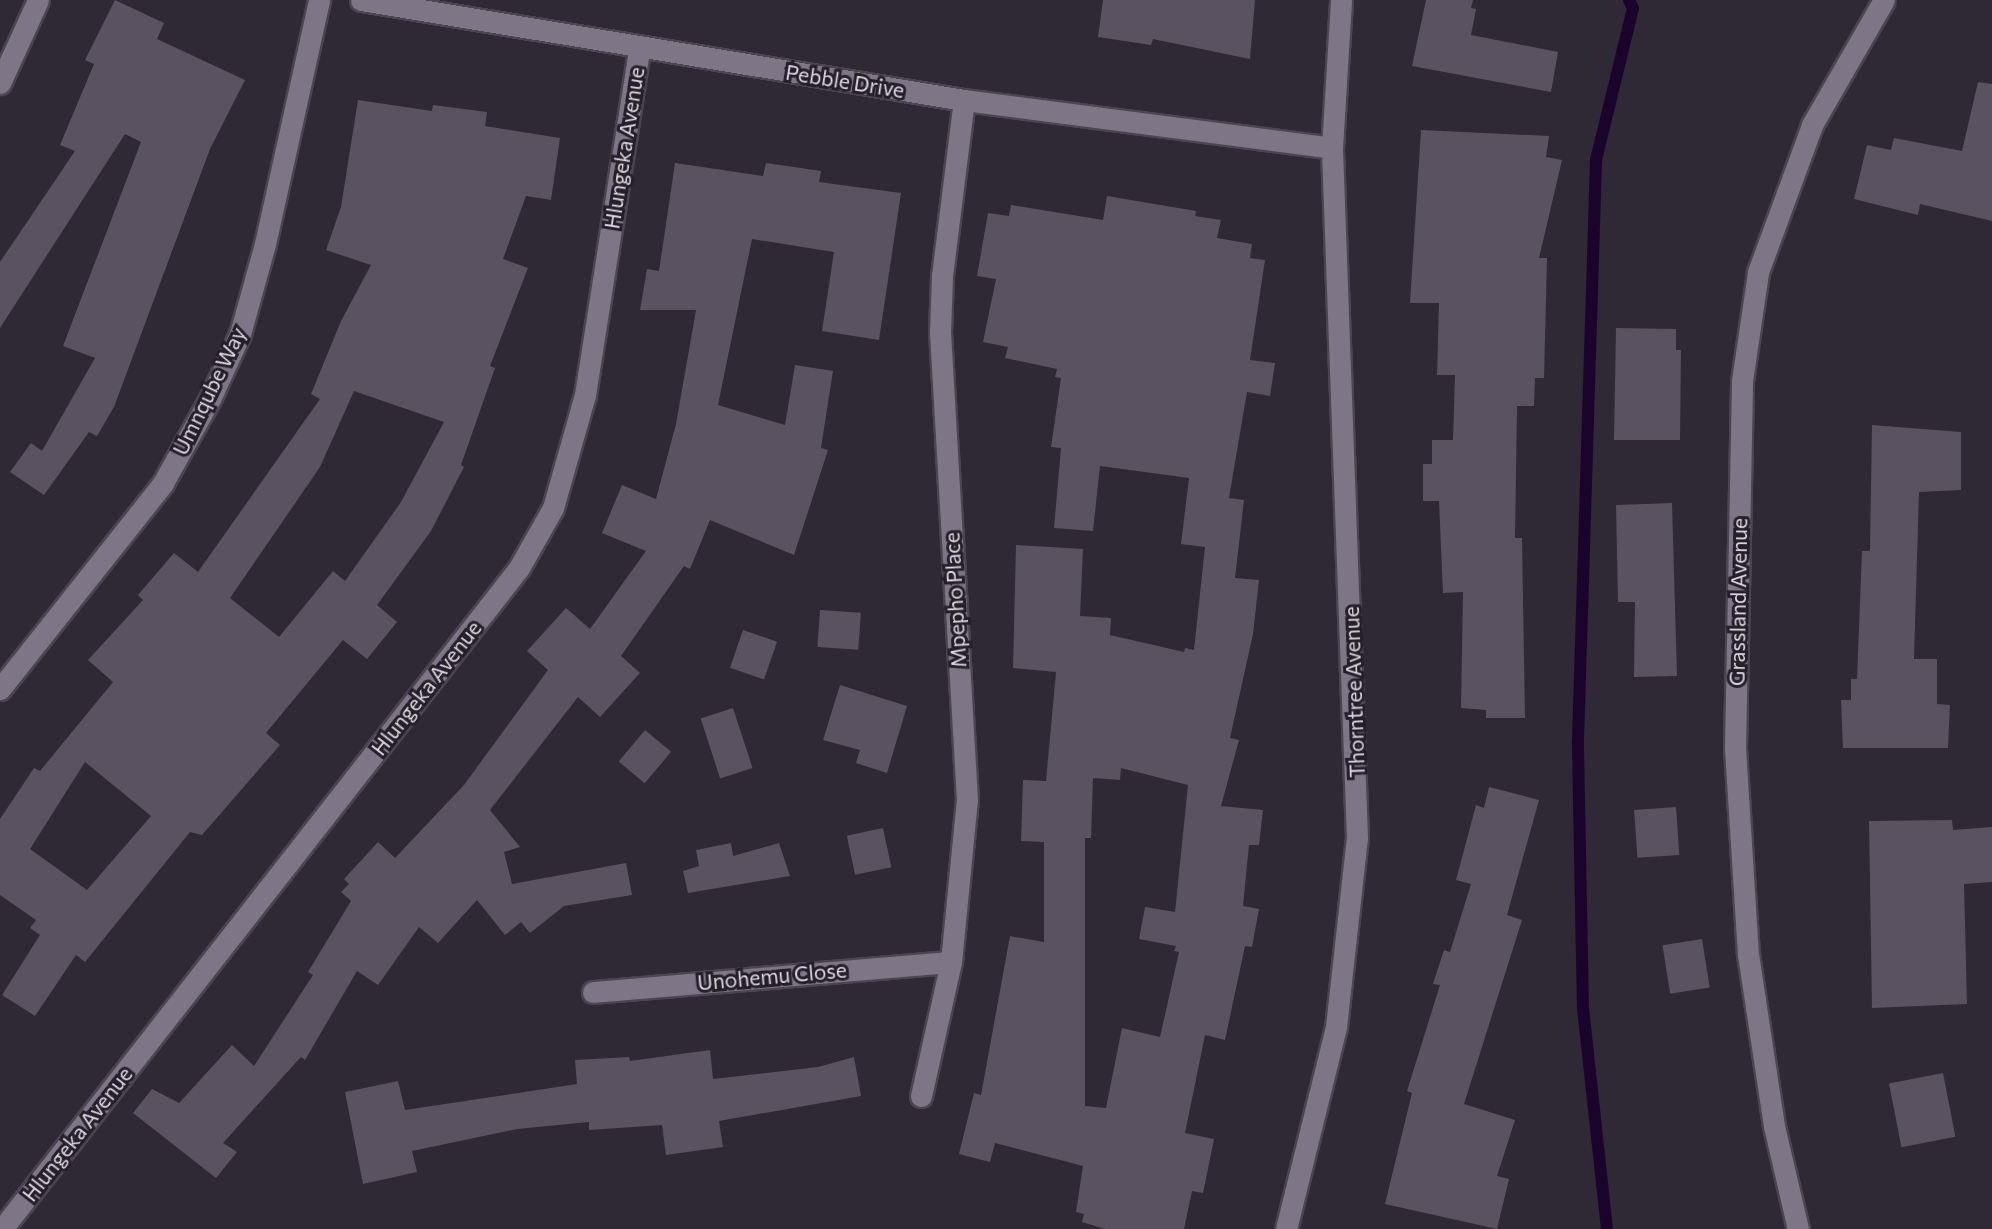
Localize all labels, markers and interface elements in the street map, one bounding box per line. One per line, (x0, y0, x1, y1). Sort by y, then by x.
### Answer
street label: Pebble Drive (784, 59, 906, 103)
street label: Hlungeka Avenue (599, 65, 649, 231)
street label: Umnqube Way (167, 323, 251, 459)
street label: Grassland Avenue (1724, 518, 1752, 686)
street label: Mpepho Place (939, 532, 971, 668)
street label: Thorntree Avenue (1338, 606, 1370, 778)
street label: Hlungeka Avenue (366, 616, 486, 760)
street label: Unohemu Close (696, 957, 848, 995)
street label: Hlungeka Avenue (17, 1062, 137, 1206)

